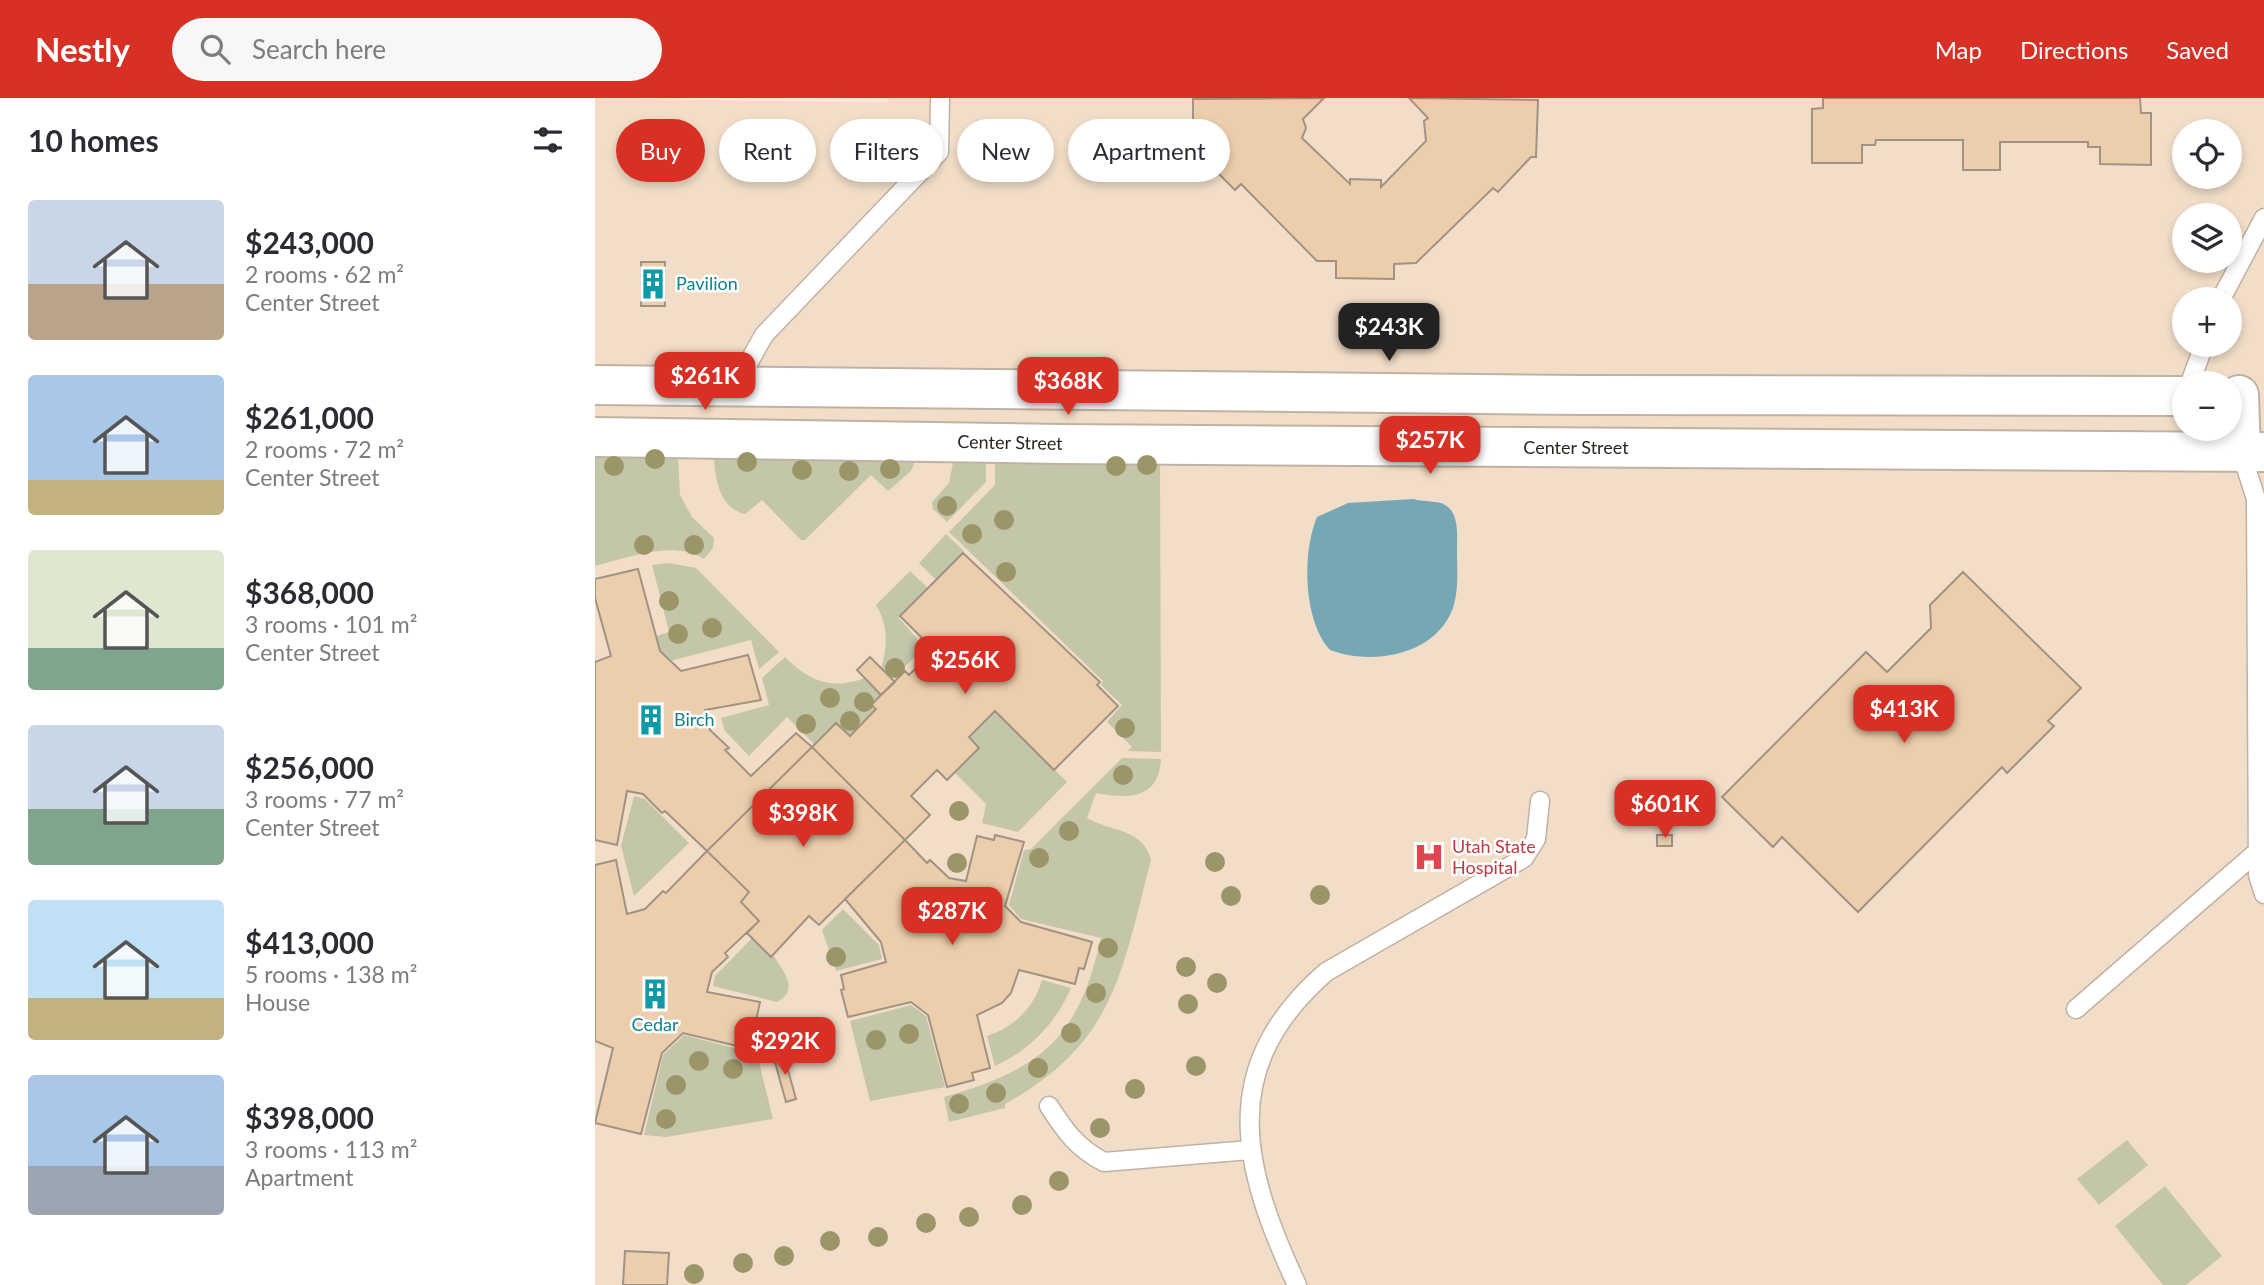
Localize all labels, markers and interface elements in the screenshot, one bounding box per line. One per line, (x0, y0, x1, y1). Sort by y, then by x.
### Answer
search box (172, 18, 662, 81)
text: Nestly (35, 29, 130, 69)
icon: search (196, 30, 234, 68)
text: Search here (252, 33, 386, 65)
text: Map (1935, 35, 1982, 64)
text: Directions (2020, 35, 2128, 64)
text: Saved (2166, 35, 2229, 64)
chip: Buy (616, 119, 705, 182)
chip: Rent (719, 119, 816, 182)
chip: Filters (830, 119, 943, 182)
chip: New (957, 119, 1054, 182)
chip: Apartment (1068, 119, 1230, 182)
map controls (2172, 119, 2242, 441)
button: locate (2172, 119, 2242, 189)
icon: filters (529, 121, 567, 159)
text: 10 homes (28, 122, 159, 158)
button: layers (2172, 203, 2242, 273)
text: $243,000 (245, 224, 374, 260)
icon: home (84, 228, 168, 312)
text: 2 rooms · 62 m² (245, 260, 404, 288)
building icon: Pavilion (636, 267, 670, 301)
place label: Pavilion (676, 272, 738, 294)
button: + (2172, 287, 2242, 357)
text: Center Street (245, 288, 380, 316)
pin: $243K (1340, 303, 1438, 363)
text: $243K (1354, 312, 1424, 340)
pin: $261K (656, 352, 754, 412)
pin: $368K (1019, 358, 1117, 417)
text: $261K (670, 361, 740, 389)
text: $368K (1033, 366, 1103, 394)
button: − (2172, 371, 2242, 441)
text: $261,000 (245, 399, 374, 435)
icon: home (84, 403, 168, 487)
pin: $257K (1381, 416, 1479, 476)
text: $257K (1395, 425, 1465, 453)
street label: Center Street (957, 430, 1063, 454)
text: 2 rooms · 72 m² (245, 435, 404, 463)
street label: Center Street (1523, 436, 1629, 458)
text: Center Street (245, 463, 380, 491)
text: $368,000 (245, 574, 374, 610)
icon: home (84, 578, 168, 662)
text: 3 rooms · 101 m² (245, 610, 417, 638)
pin: $256K (916, 636, 1014, 696)
text: Center Street (245, 638, 380, 666)
text: $256K (930, 645, 1000, 673)
pin: $413K (1855, 686, 1953, 745)
text: $413K (1869, 694, 1939, 722)
building icon: Birch (634, 703, 668, 737)
place label: Birch (674, 708, 715, 730)
text: $256,000 (245, 749, 374, 785)
icon: home (84, 753, 168, 837)
pin: $601K (1616, 780, 1714, 840)
text: 3 rooms · 77 m² (245, 785, 404, 813)
text: $601K (1630, 789, 1700, 817)
pin: $398K (754, 790, 852, 849)
text: $398K (768, 798, 838, 826)
text: Center Street (245, 813, 380, 841)
place label: Utah State Hospital (1452, 835, 1536, 878)
hospital icon: Utah State Hospital (1412, 840, 1446, 874)
pin: $287K (903, 888, 1001, 947)
text: $287K (917, 896, 987, 924)
text: $413,000 (245, 924, 374, 960)
icon: home (84, 928, 168, 1012)
text: 5 rooms · 138 m² (245, 960, 417, 988)
building icon: Cedar (638, 977, 672, 1011)
text: House (245, 988, 310, 1016)
place label: Cedar (632, 1013, 679, 1035)
pin: $292K (736, 1018, 834, 1077)
text: $292K (750, 1026, 820, 1054)
text: $398,000 (245, 1099, 374, 1135)
icon: home (84, 1103, 168, 1187)
text: 3 rooms · 113 m² (245, 1135, 417, 1163)
text: Apartment (245, 1163, 353, 1191)

